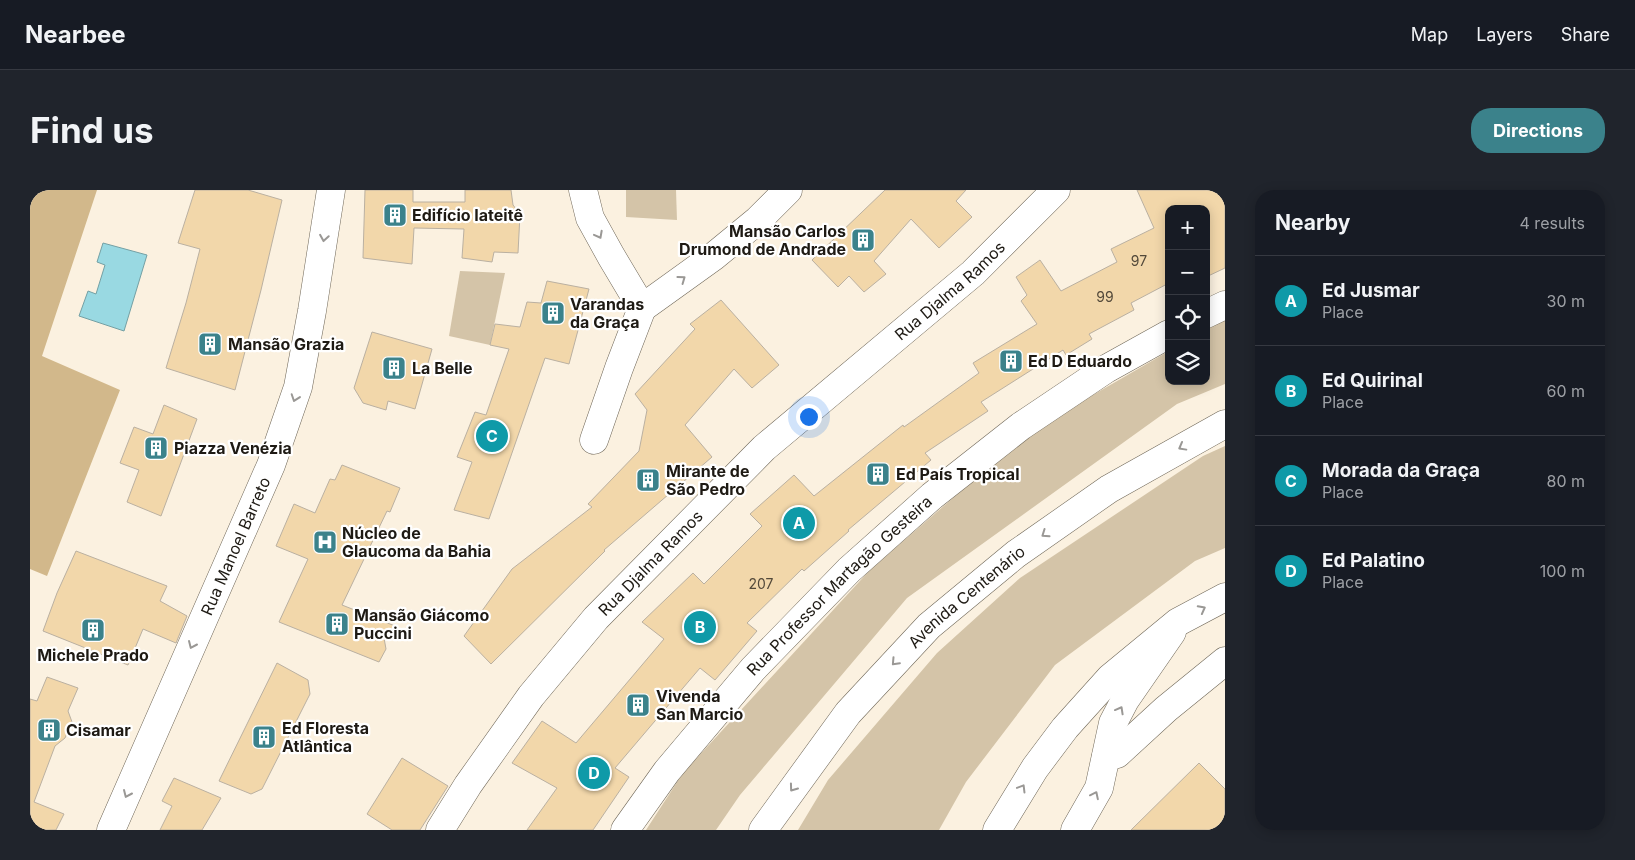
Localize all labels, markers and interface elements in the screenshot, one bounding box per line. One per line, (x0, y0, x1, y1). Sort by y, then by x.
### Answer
text: Nearbee (25, 20, 126, 49)
text: Map (1411, 24, 1448, 45)
text: Layers (1476, 24, 1533, 45)
text: Share (1561, 24, 1610, 45)
button: Directions (1471, 108, 1605, 153)
text: Find us (30, 109, 154, 151)
building icon: Edifício Iateitê (382, 202, 408, 228)
place label: Edifício Iateitê (412, 205, 523, 225)
map controls (1165, 205, 1210, 385)
button: + (1165, 205, 1210, 250)
text: Nearby (1275, 210, 1350, 235)
text: 4 results (1520, 213, 1585, 233)
place label: Mansão Carlos Drumond de Andrade (679, 221, 846, 259)
building icon: Mansão Carlos Drumond de Andrade (850, 227, 876, 253)
one-way arrow (593, 230, 603, 239)
one-way arrow (319, 234, 329, 243)
street label: Rua Djalma Ramos (890, 237, 1009, 344)
button: − (1165, 250, 1210, 295)
house number: 97 (1131, 252, 1147, 269)
one-way arrow (676, 276, 686, 285)
text: Ed Jusmar (1322, 279, 1420, 302)
house number: 99 (1096, 288, 1114, 305)
text: A (1285, 291, 1297, 311)
text: 30 m (1547, 291, 1585, 311)
place label: Varandas da Graça (570, 294, 644, 332)
button: locate (1165, 295, 1210, 340)
building icon: Varandas da Graça (540, 300, 566, 326)
text: Place (1322, 302, 1364, 322)
building icon: Mansão Grazia (197, 331, 223, 357)
place label: Mansão Grazia (228, 334, 344, 354)
button: layers (1165, 340, 1210, 385)
building icon: Ed D Eduardo (998, 348, 1024, 374)
place label: Ed D Eduardo (1028, 351, 1132, 371)
building icon: La Belle (381, 355, 407, 381)
place label: La Belle (412, 358, 472, 378)
text: Ed Quirinal (1322, 369, 1423, 392)
text: B (1286, 381, 1296, 401)
text: 60 m (1546, 381, 1585, 401)
text: Place (1322, 392, 1364, 412)
one-way arrow (290, 393, 300, 402)
your location (796, 404, 822, 430)
pin: C (476, 417, 508, 455)
building icon: Piazza Venézia (143, 435, 169, 461)
place label: Piazza Venézia (174, 438, 292, 458)
one-way arrow (1179, 441, 1188, 451)
text: Morada da Graça (1322, 459, 1480, 482)
place label: Mirante de São Pedro (666, 461, 749, 499)
building icon: Ed País Tropical (865, 461, 891, 487)
place label: Ed País Tropical (896, 464, 1019, 484)
building icon: Mirante de São Pedro (635, 467, 661, 493)
text: C (1285, 471, 1297, 491)
text: 80 m (1546, 471, 1585, 491)
street label: Rua Manoel Barreto (196, 474, 275, 618)
text: Place (1322, 482, 1364, 502)
street label: Rua Professor Martagão Gesteira (742, 491, 936, 680)
pin: A (783, 504, 815, 542)
street label: Rua Djalma Ramos (594, 506, 707, 620)
place label: Núcleo de Glaucoma da Bahia (342, 523, 491, 561)
one-way arrow (1041, 528, 1051, 537)
hospital icon: Núcleo de Glaucoma da Bahia (312, 529, 338, 555)
street label: Avenida Centenário (904, 541, 1029, 652)
text: Ed Palatino (1322, 549, 1425, 572)
text: D (1285, 561, 1297, 581)
text: 100 m (1540, 561, 1585, 581)
text: Place (1322, 572, 1364, 592)
house number: 207 (748, 575, 774, 592)
place label: Mansão Giácomo Puccini (354, 605, 489, 643)
one-way arrow (1196, 606, 1205, 616)
pin: B (684, 608, 716, 646)
building icon: Mansão Giácomo Puccini (324, 611, 350, 637)
building icon: Michele Prado (80, 617, 106, 643)
one-way arrow (188, 640, 199, 649)
place label: Michele Prado (37, 645, 149, 665)
one-way arrow (892, 656, 901, 665)
place label: Vivenda San Marcio (656, 686, 744, 724)
building icon: Vivenda San Marcio (625, 692, 651, 718)
one-way arrow (1113, 707, 1123, 716)
building icon: Cisamar (36, 717, 62, 743)
place label: Ed Floresta Atlântica (282, 718, 369, 756)
place label: Cisamar (66, 720, 131, 740)
building icon: Ed Floresta Atlântica (251, 724, 277, 750)
pin: D (578, 754, 610, 792)
one-way arrow (790, 782, 799, 792)
one-way arrow (1016, 785, 1026, 794)
one-way arrow (122, 789, 133, 798)
one-way arrow (1089, 791, 1099, 800)

